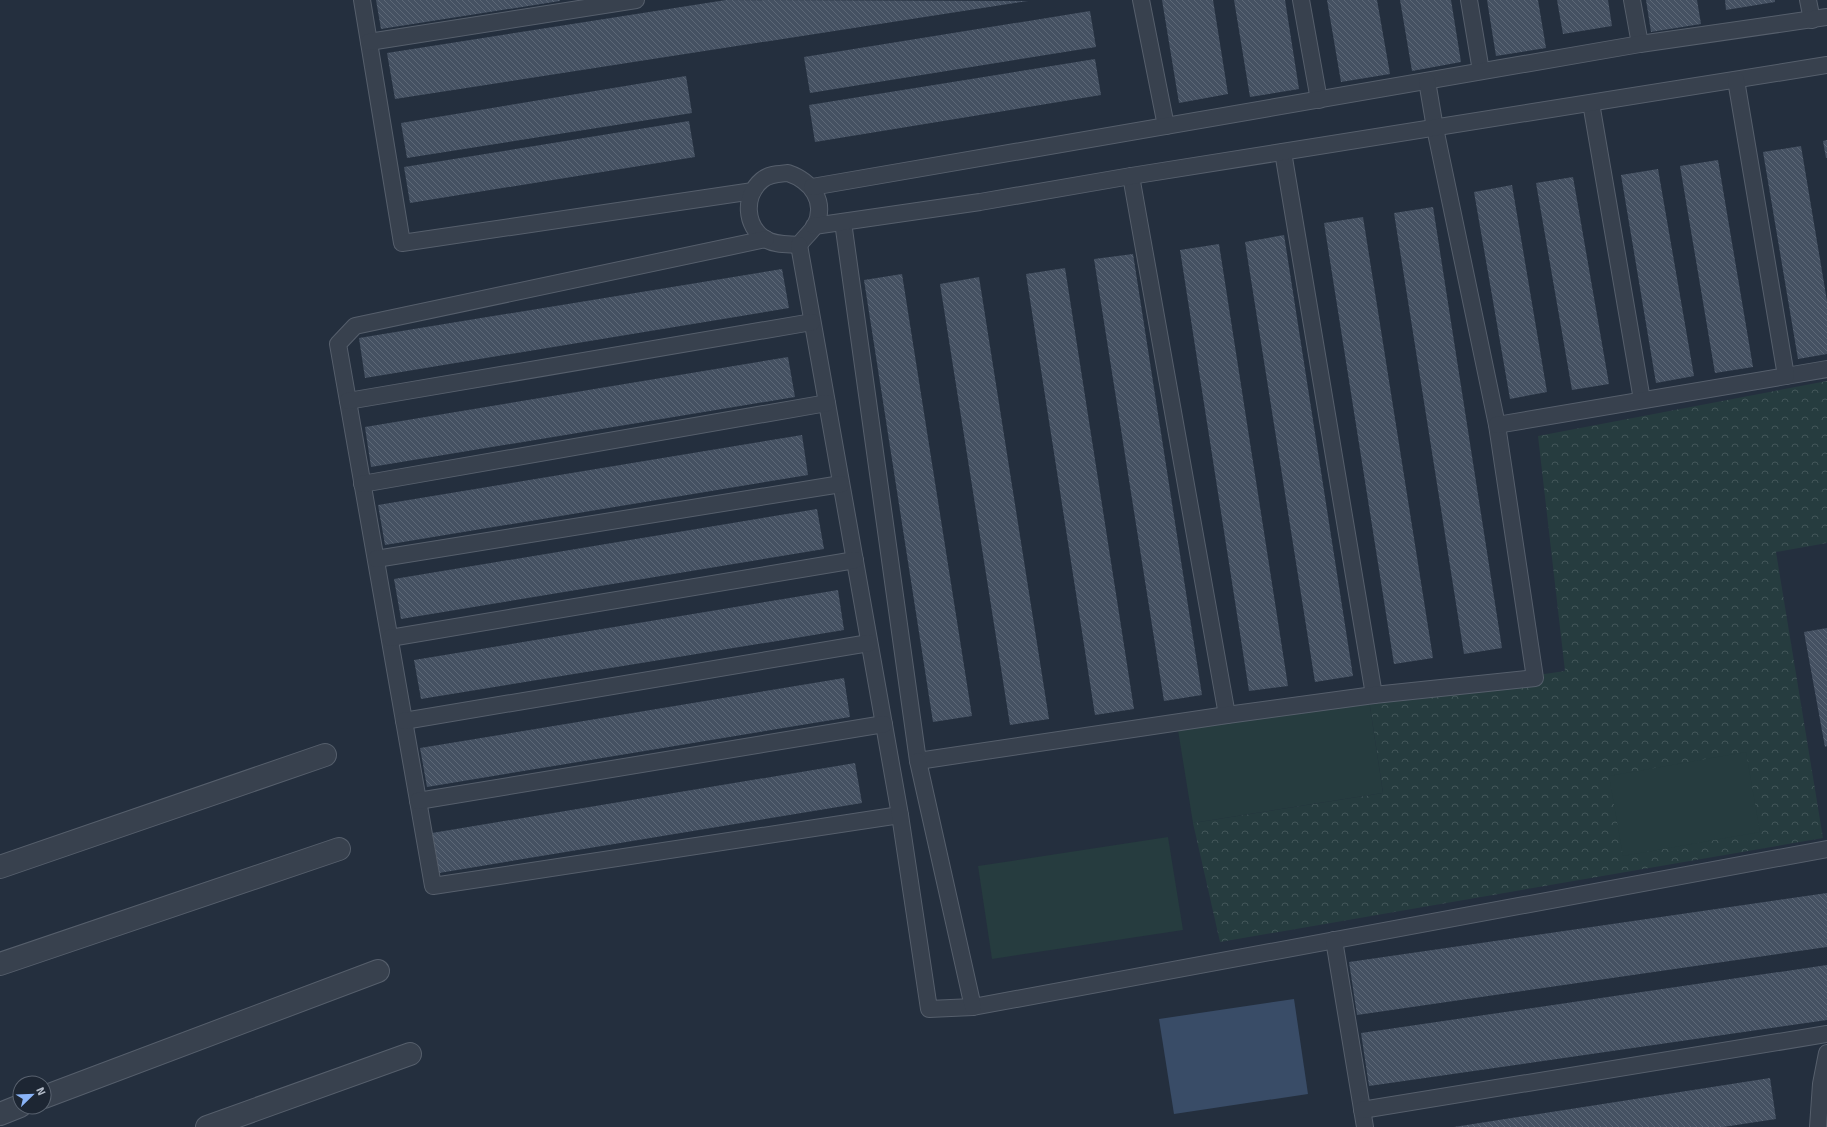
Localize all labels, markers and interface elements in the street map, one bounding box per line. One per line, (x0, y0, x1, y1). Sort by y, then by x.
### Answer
north arrow (12, 1075, 52, 1115)
text: N (33, 1085, 48, 1097)

